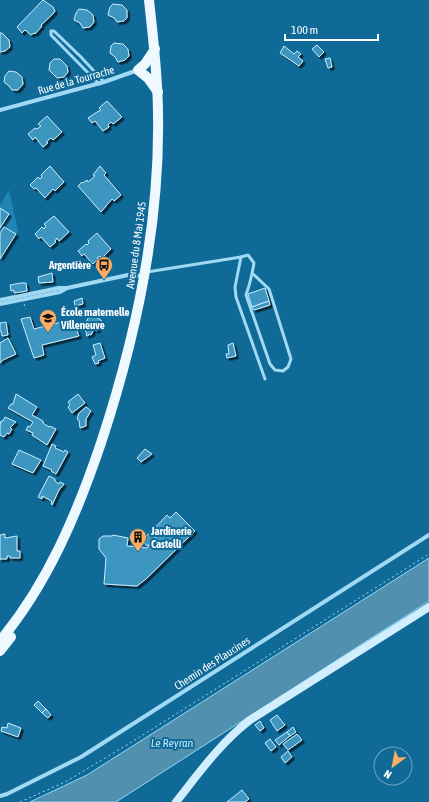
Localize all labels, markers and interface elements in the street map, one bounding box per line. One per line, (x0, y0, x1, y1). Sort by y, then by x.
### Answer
scale bar (285, 16, 378, 42)
text: 100 m (291, 23, 318, 37)
street label: Rue de la Tourrache (36, 63, 116, 97)
street label: Avenue du 8 Mai 1945 (124, 201, 148, 289)
bus stop icon: Argentière (94, 255, 114, 280)
place label: Argentière (48, 259, 91, 271)
place label: École maternelle Villeneuve (60, 306, 130, 331)
school or university icon: École maternelle Villeneuve (38, 308, 58, 333)
place label: Jardinerie Castelli (150, 525, 192, 550)
building icon: Jardinerie Castelli (128, 527, 148, 552)
street label: Chemin des Plaucines (172, 634, 252, 692)
water label: Le Reyran (151, 736, 193, 750)
north arrow (373, 746, 413, 786)
text: N (382, 768, 394, 781)

